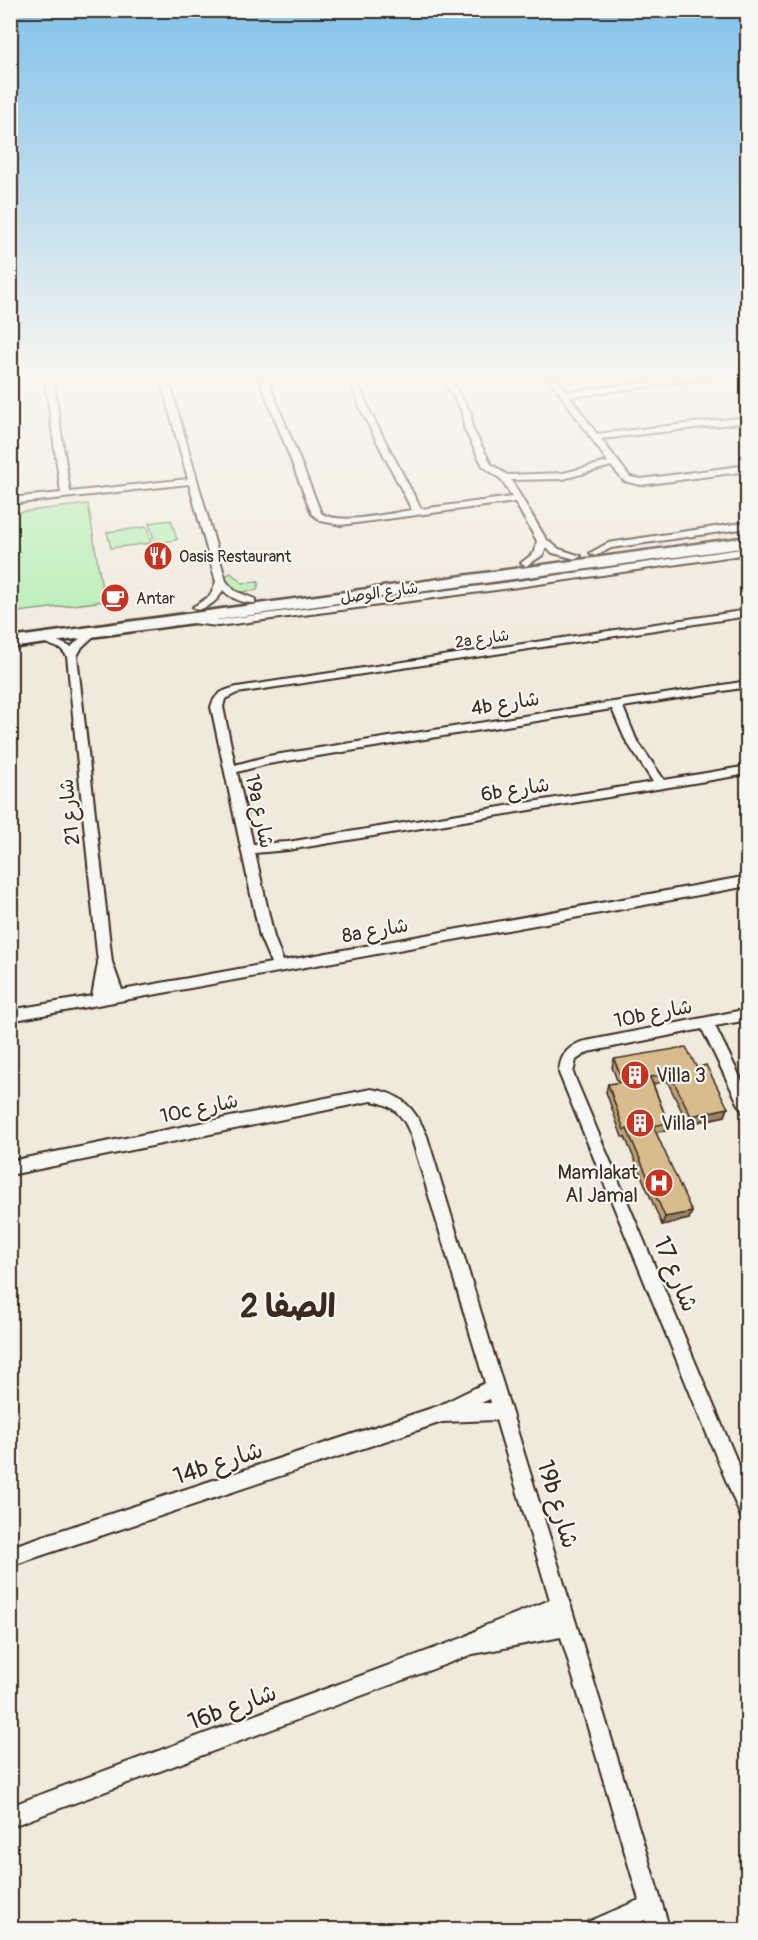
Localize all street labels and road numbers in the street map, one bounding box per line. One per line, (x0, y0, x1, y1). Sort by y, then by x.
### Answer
street label: شارع الوصل (339, 578, 420, 609)
street label: 2a شارع (454, 625, 511, 654)
street label: 4b شارع (469, 686, 541, 722)
street label: 19a شارع (239, 772, 280, 851)
street label: 6b شارع (479, 772, 551, 808)
street label: شارع 21 (54, 777, 86, 846)
street label: 8a شارع (340, 912, 410, 950)
street label: 10b شارع (612, 994, 694, 1034)
street label: 10c شارع (158, 1088, 241, 1130)
street label: شارع 17 (645, 1232, 704, 1317)
street label: 14b شارع (170, 1435, 267, 1493)
street label: 19b شارع (528, 1457, 585, 1552)
street label: 16b شارع (184, 1678, 281, 1739)

